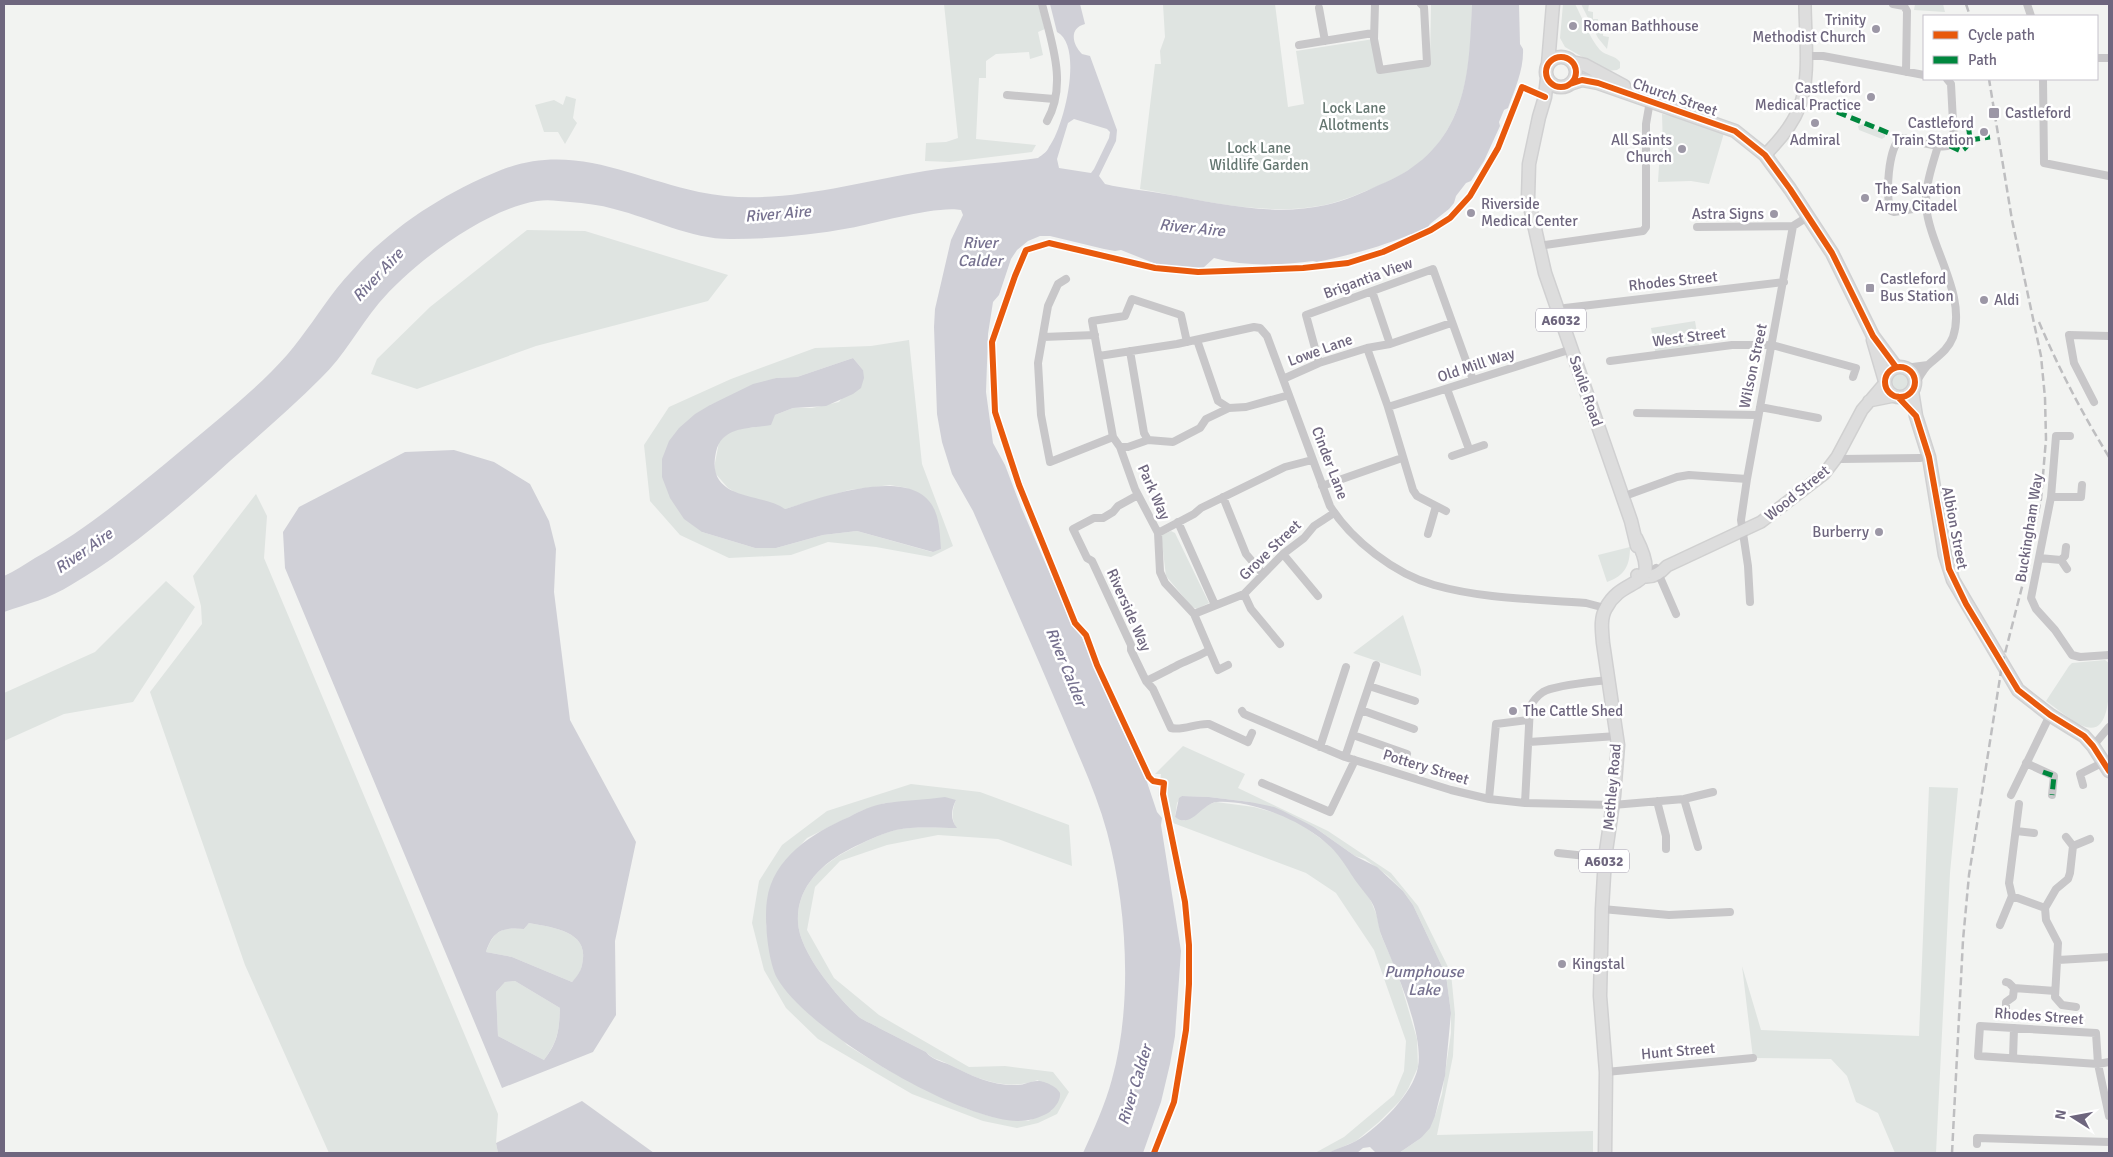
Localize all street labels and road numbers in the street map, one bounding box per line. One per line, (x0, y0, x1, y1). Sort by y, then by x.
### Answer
street label: Church Street (1630, 74, 1720, 120)
street label: Brigantia View (1321, 253, 1415, 302)
street label: Rhodes Street (1628, 267, 1718, 295)
road number: A6032 (1536, 308, 1586, 332)
street label: Wilson Street (1735, 322, 1771, 410)
street label: West Street (1651, 324, 1727, 350)
street label: Lowe Lane (1285, 330, 1355, 370)
street label: Old Mill Way (1435, 344, 1517, 386)
street label: Savile Road (1566, 353, 1606, 429)
street label: Cinder Lane (1308, 424, 1352, 502)
street label: Park Way (1134, 461, 1174, 523)
street label: Wood Street (1761, 461, 1833, 525)
street label: Buckingham Way (2012, 472, 2046, 584)
street label: Albion Street (1938, 485, 1972, 571)
street label: Grove Street (1235, 516, 1305, 584)
street label: Riverside Way (1103, 566, 1155, 654)
street label: Methley Road (1599, 743, 1625, 831)
street label: Pottery Street (1381, 745, 1471, 789)
road number: A6032 (1579, 849, 1629, 872)
street label: Rhodes Street (1994, 1004, 2084, 1028)
street label: Hunt Street (1640, 1039, 1716, 1063)

